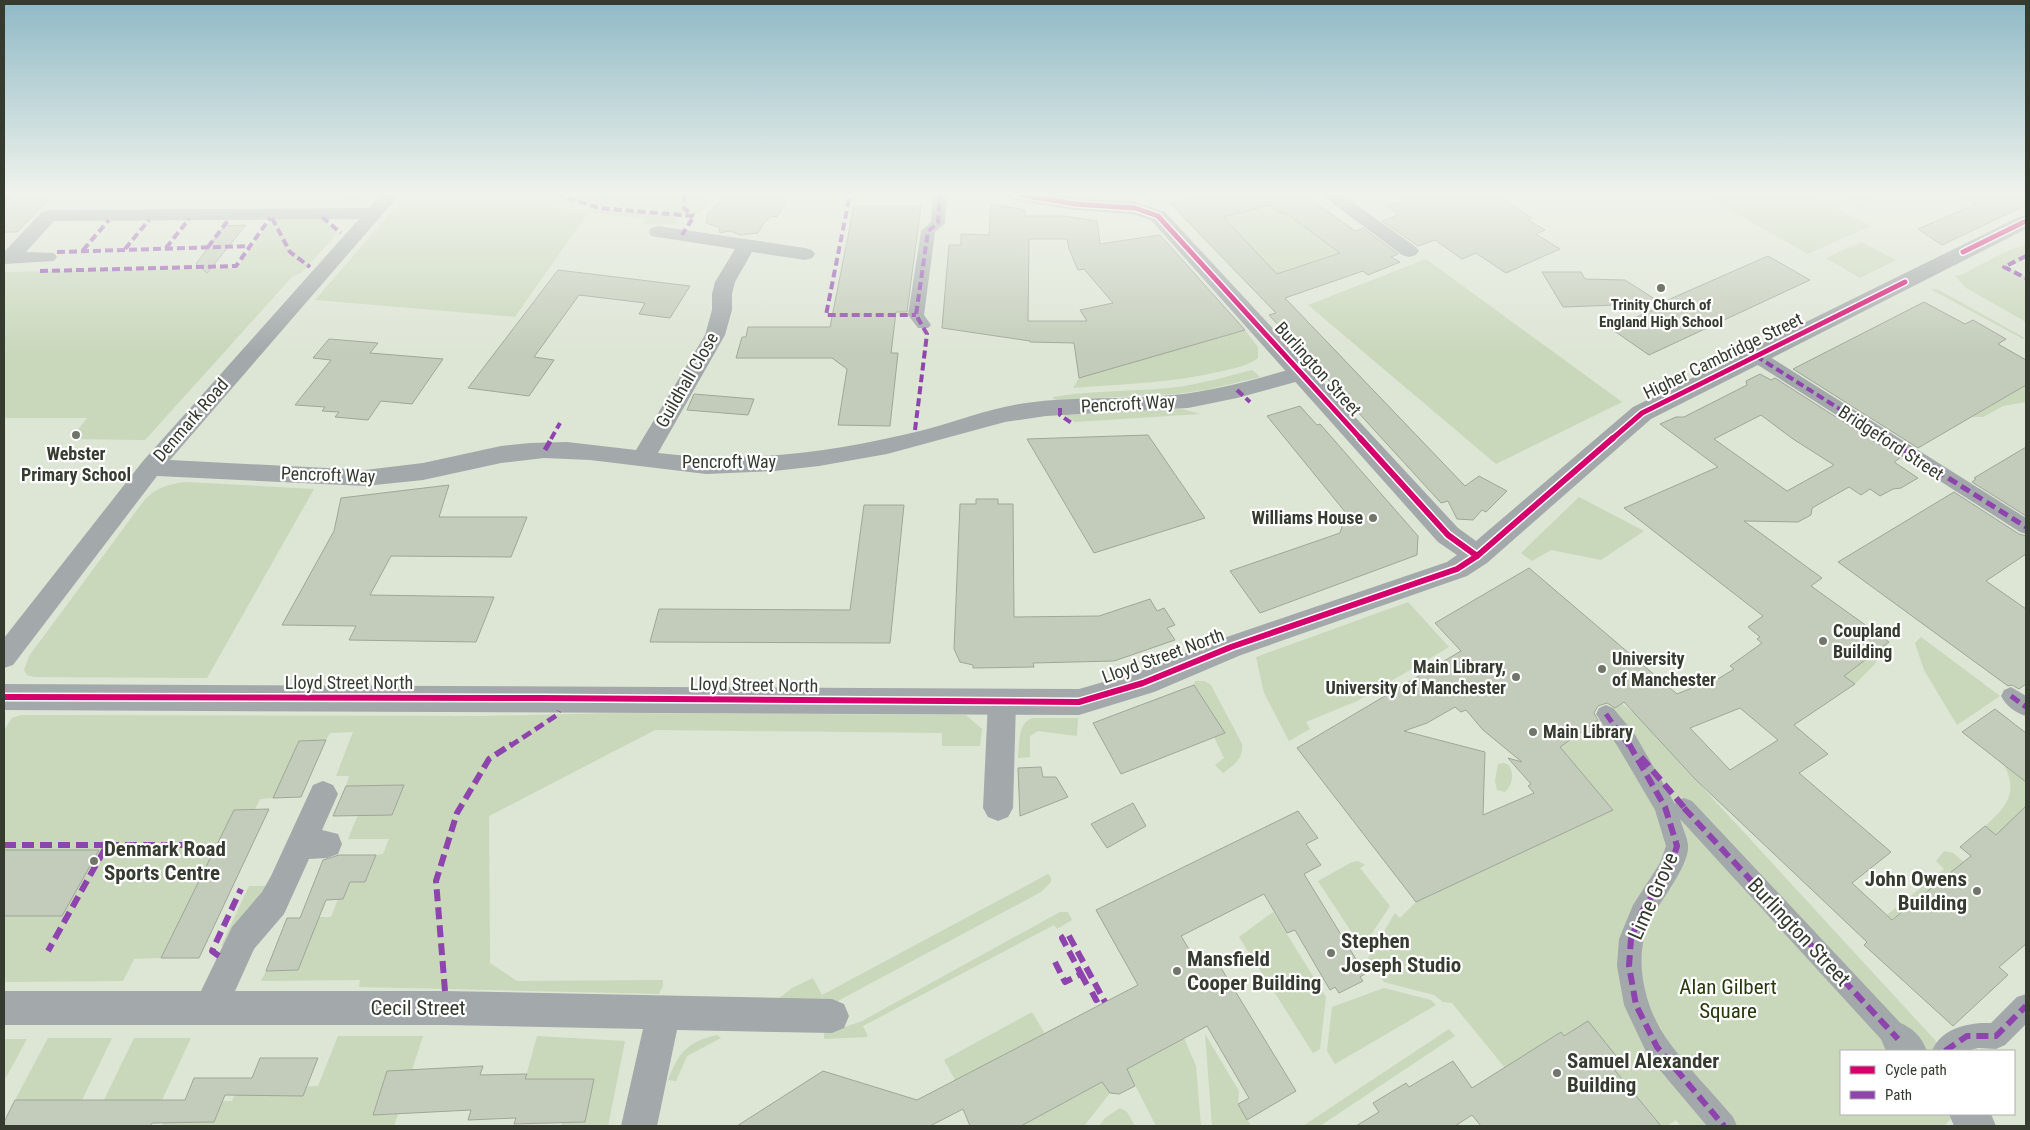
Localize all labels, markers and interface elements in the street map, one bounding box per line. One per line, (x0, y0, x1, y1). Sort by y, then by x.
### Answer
marker: Trinity Church of England High School (1655, 282, 1667, 294)
place label: Trinity Church of England High School (1599, 296, 1723, 331)
street label: Higher Cambridge Street (1640, 308, 1806, 403)
street label: Burlington Street (1271, 317, 1366, 420)
street label: Guildhall Close (651, 328, 722, 431)
street label: Denmark Road (149, 374, 232, 466)
street label: Pencroft Way (1080, 391, 1176, 416)
street label: Bridgeford Street (1835, 401, 1948, 484)
marker: Webster Primary School (70, 429, 82, 441)
place label: Webster Primary School (21, 443, 131, 485)
street label: Pencroft Way (682, 451, 777, 472)
street label: Pencroft Way (281, 462, 376, 487)
place label: Williams House (1252, 507, 1363, 528)
marker: Williams House (1367, 512, 1379, 524)
place label: Coupland Building (1833, 620, 1901, 662)
street label: Lloyd Street North (1099, 624, 1227, 687)
marker: Coupland Building (1817, 635, 1829, 647)
place label: University of Manchester (1612, 648, 1716, 690)
place label: Main Library, University of Manchester (1325, 656, 1506, 698)
marker: University of Manchester (1596, 663, 1608, 675)
marker: Main Library, University of Manchester (1510, 671, 1522, 683)
street label: Lloyd Street North (285, 672, 413, 693)
street label: Lloyd Street North (690, 673, 818, 696)
place label: Main Library (1543, 721, 1633, 742)
marker: Main Library (1527, 726, 1539, 738)
place label: Denmark Road Sports Centre (104, 837, 226, 885)
street label: Lime Grove (1623, 849, 1683, 943)
marker: Denmark Road Sports Centre (88, 855, 100, 867)
place label: John Owens Building (1865, 867, 1967, 915)
street label: Burlington Street (1743, 873, 1855, 991)
marker: John Owens Building (1971, 885, 1983, 897)
place label: Stephen Joseph Studio (1341, 929, 1461, 977)
place label: Mansfield Cooper Building (1187, 947, 1321, 995)
marker: Stephen Joseph Studio (1325, 947, 1337, 959)
marker: Mansfield Cooper Building (1171, 965, 1183, 977)
park label: Alan Gilbert Square (1679, 975, 1777, 1023)
street label: Cecil Street (370, 996, 466, 1020)
place label: Samuel Alexander Building (1567, 1049, 1719, 1097)
legend (1840, 1050, 2015, 1115)
text: Cycle path (1885, 1061, 1947, 1079)
marker: Samuel Alexander Building (1551, 1067, 1563, 1079)
text: Path (1885, 1086, 1912, 1104)

